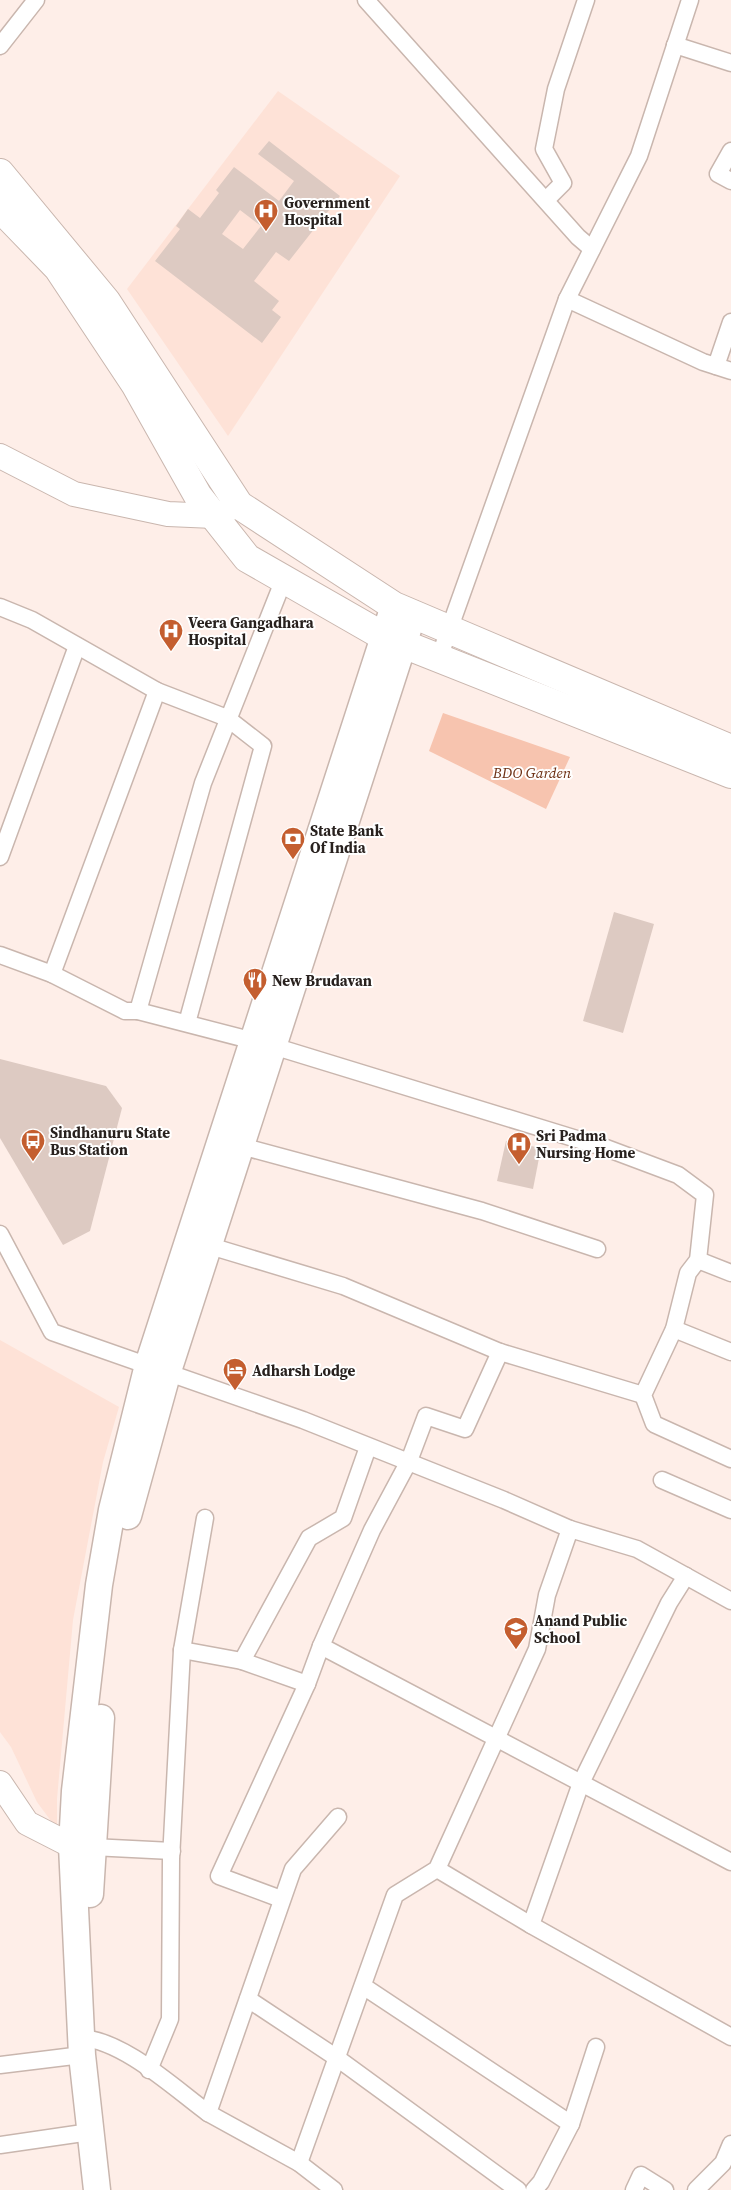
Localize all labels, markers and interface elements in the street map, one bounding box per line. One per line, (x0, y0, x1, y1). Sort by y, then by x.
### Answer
place label: Government Hospital (284, 192, 371, 230)
hospital icon: Government Hospital (253, 198, 279, 232)
place label: Veera Gangadhara Hospital (188, 612, 315, 650)
hospital icon: Veera Gangadhara Hospital (158, 618, 184, 652)
park label: BDO Garden (492, 762, 572, 783)
place label: State Bank Of India (310, 820, 384, 858)
bank icon: State Bank Of India (280, 826, 306, 860)
restaurant icon: New Brudavan (242, 967, 268, 1001)
place label: New Brudavan (272, 970, 372, 991)
place label: Sindhanuru State Bus Station (50, 1122, 170, 1160)
place label: Sri Padma Nursing Home (536, 1125, 636, 1163)
bus stop icon: Sindhanuru State Bus Station (20, 1128, 46, 1162)
hospital icon: Sri Padma Nursing Home (506, 1131, 532, 1165)
hotel icon: Adharsh Lodge (222, 1357, 248, 1391)
place label: Adharsh Lodge (252, 1360, 356, 1381)
place label: Anand Public School (534, 1610, 628, 1648)
school or university icon: Anand Public School (503, 1616, 529, 1650)

